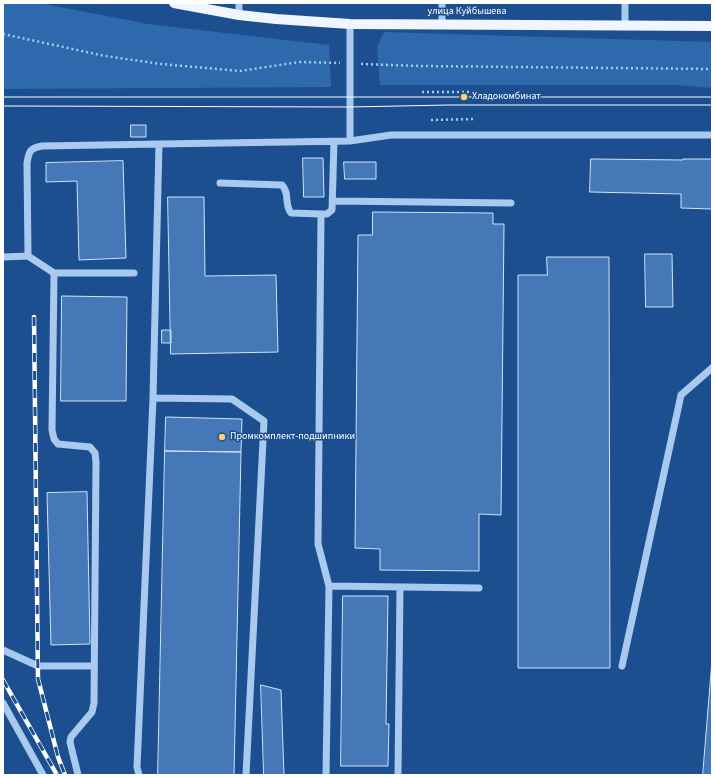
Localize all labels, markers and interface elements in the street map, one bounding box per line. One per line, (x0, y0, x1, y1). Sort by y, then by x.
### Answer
street label: улица Куйбышева (428, 6, 506, 18)
place label: Хладокомбинат (472, 91, 541, 103)
marker: Хладокомбинат (459, 92, 469, 102)
place label: Промкомплект-подшипники (230, 431, 355, 443)
marker: Промкомплект-подшипники (217, 432, 227, 442)

